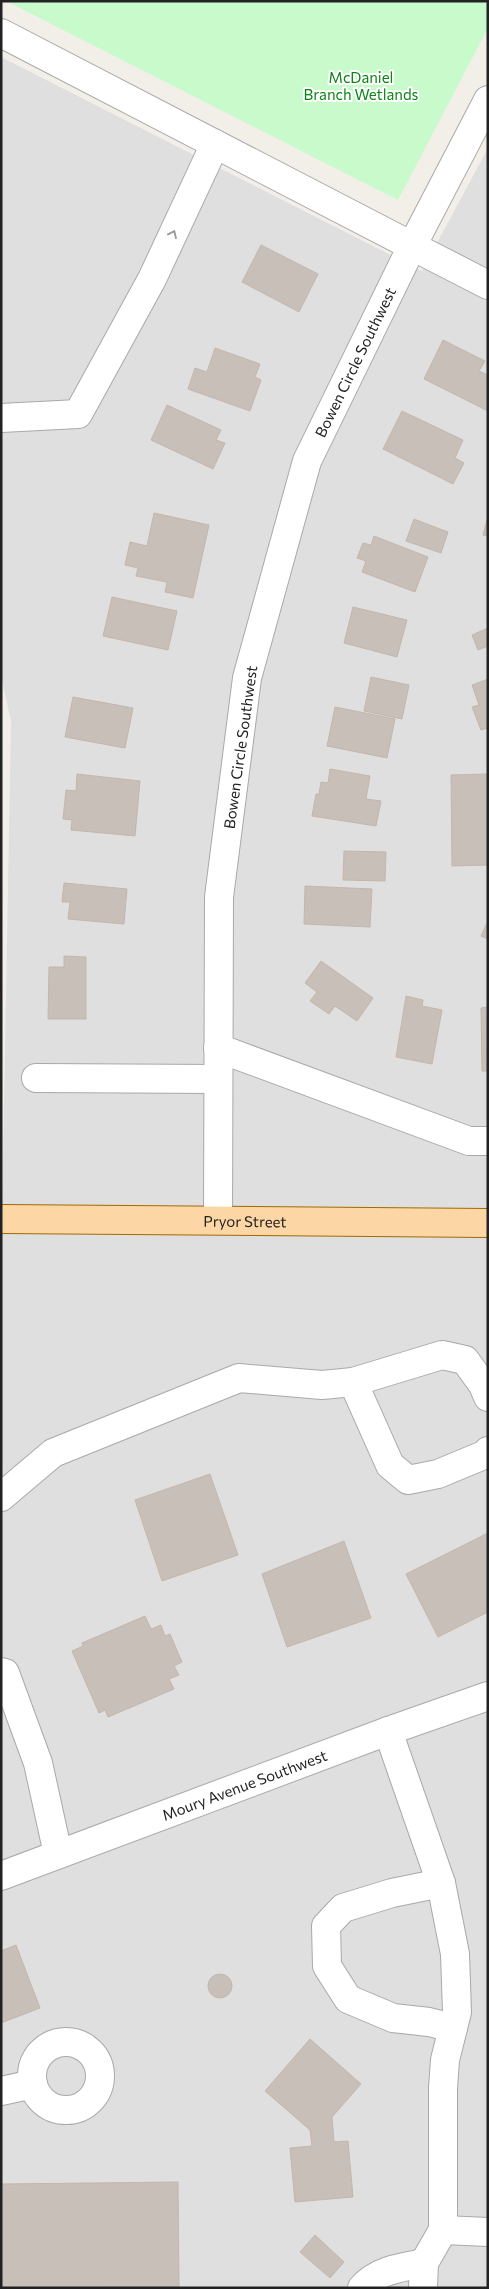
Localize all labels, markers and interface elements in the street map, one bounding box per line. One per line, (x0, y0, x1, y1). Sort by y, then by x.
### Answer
park label: McDaniel Branch Wetlands (304, 68, 419, 103)
one-way arrow (167, 231, 177, 240)
street label: Bowen Circle Southwest (311, 284, 399, 440)
street label: Bowen Circle Southwest (220, 664, 260, 830)
street label: Pryor Street (203, 1212, 287, 1230)
street label: Moury Avenue Southwest (160, 1746, 329, 1824)

